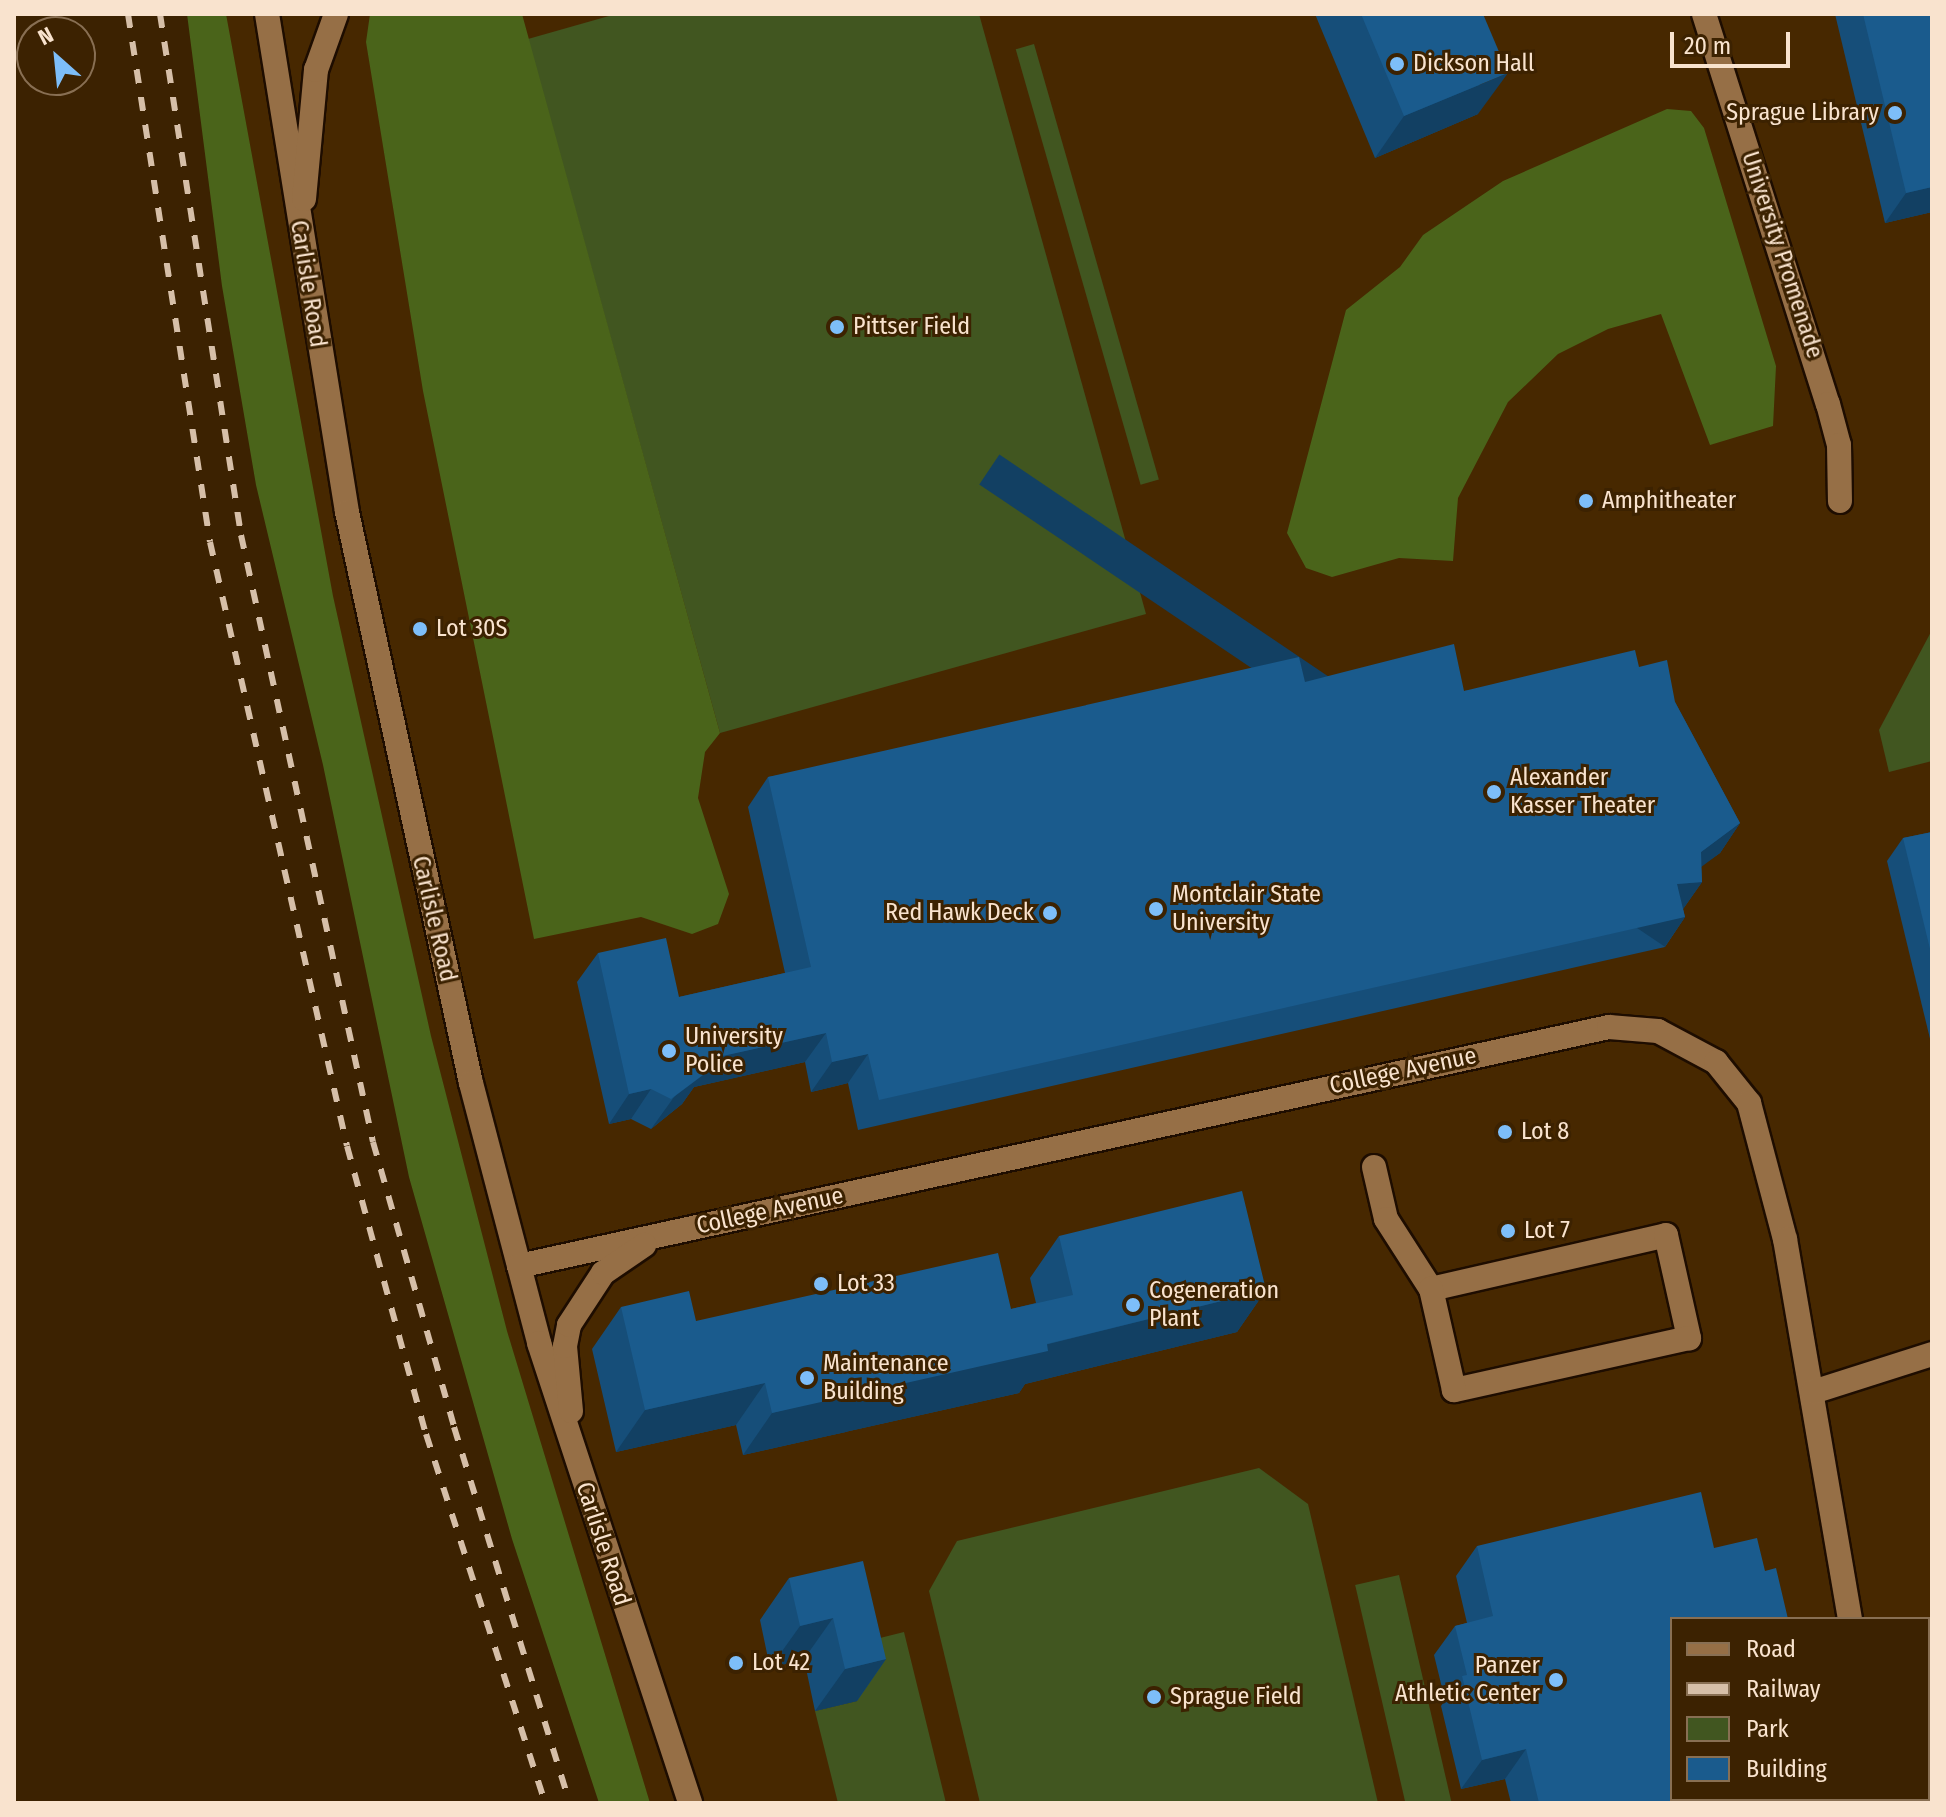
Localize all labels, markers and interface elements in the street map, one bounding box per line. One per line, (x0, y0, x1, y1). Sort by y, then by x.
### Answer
north arrow (16, 16, 96, 96)
scale bar (1674, 16, 1794, 66)
text: N (34, 21, 58, 51)
text: 20 m (1684, 32, 1731, 60)
place label: Dickson Hall (1413, 50, 1534, 78)
marker: Dickson Hall (1388, 55, 1406, 73)
place label: Sprague Library (1726, 99, 1879, 127)
marker: Sprague Library (1886, 104, 1904, 122)
street label: University Promenade (1735, 148, 1829, 362)
street label: Carlisle Road (284, 218, 332, 350)
place label: Pittser Field (853, 313, 970, 341)
marker: Pittser Field (828, 318, 846, 336)
place label: Amphitheater (1602, 487, 1736, 515)
marker: Amphitheater (1577, 492, 1595, 510)
place label: Lot 30S (436, 615, 507, 643)
marker: Lot 30S (411, 620, 429, 638)
place label: Alexander Kasser Theater (1510, 764, 1655, 820)
marker: Alexander Kasser Theater (1485, 783, 1503, 801)
street label: Carlisle Road (406, 853, 462, 985)
place label: Montclair State University (1172, 881, 1321, 937)
place label: Red Hawk Deck (885, 899, 1034, 927)
marker: Montclair State University (1147, 900, 1165, 918)
marker: Red Hawk Deck (1041, 904, 1059, 922)
place label: University Police (685, 1023, 783, 1079)
street label: College Avenue (1327, 1041, 1479, 1101)
marker: University Police (660, 1042, 678, 1060)
place label: Lot 8 (1521, 1118, 1569, 1146)
marker: Lot 8 (1496, 1123, 1514, 1141)
street label: College Avenue (694, 1181, 846, 1241)
place label: Lot 7 (1524, 1217, 1570, 1245)
marker: Lot 7 (1499, 1222, 1517, 1240)
place label: Lot 33 (837, 1270, 895, 1298)
marker: Lot 33 (812, 1275, 830, 1293)
place label: Cogeneration Plant (1149, 1277, 1279, 1333)
marker: Cogeneration Plant (1124, 1296, 1142, 1314)
place label: Maintenance Building (823, 1350, 949, 1406)
marker: Maintenance Building (798, 1369, 816, 1387)
street label: Carlisle Road (569, 1479, 637, 1609)
legend (1670, 1617, 1930, 1801)
text: Road (1746, 1635, 1796, 1663)
place label: Lot 42 (752, 1649, 810, 1677)
place label: Panzer Athletic Center (1395, 1652, 1540, 1708)
marker: Lot 42 (727, 1654, 745, 1672)
marker: Panzer Athletic Center (1547, 1671, 1565, 1689)
text: Railway (1746, 1675, 1821, 1703)
place label: Sprague Field (1170, 1683, 1302, 1711)
marker: Sprague Field (1145, 1688, 1163, 1706)
text: Park (1746, 1715, 1789, 1743)
text: Building (1746, 1755, 1827, 1783)

